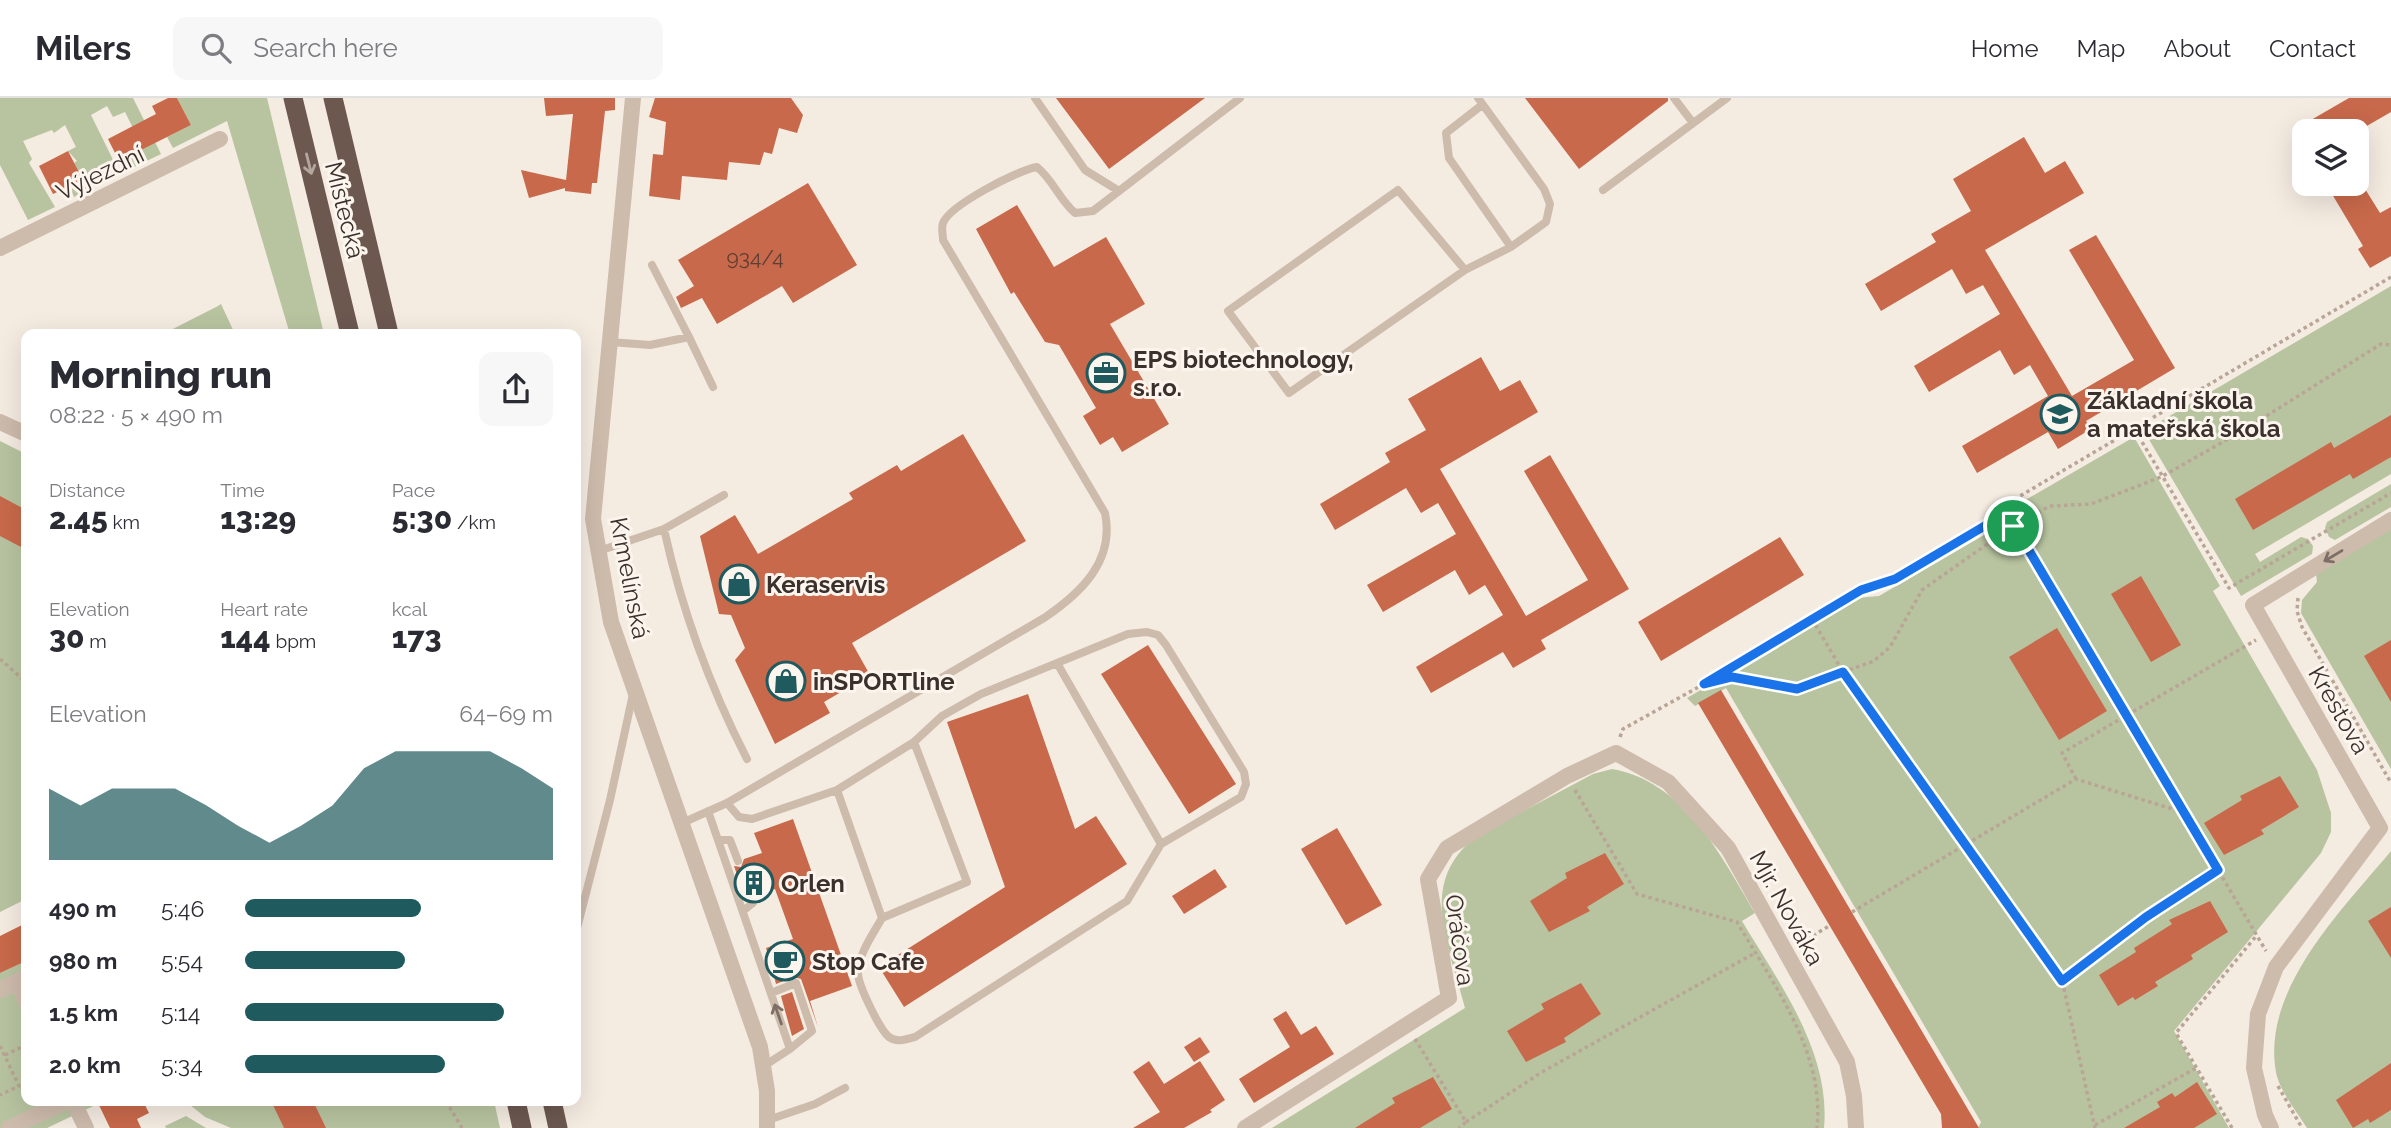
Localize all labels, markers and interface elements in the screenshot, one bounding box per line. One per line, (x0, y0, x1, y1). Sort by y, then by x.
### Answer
search box (173, 17, 663, 80)
text: Milers (35, 29, 131, 68)
icon: search (197, 29, 235, 67)
text: Search here (253, 33, 398, 63)
text: Home (1971, 34, 2039, 63)
text: Map (2077, 34, 2125, 63)
text: About (2163, 34, 2231, 63)
text: Contact (2269, 34, 2356, 63)
map controls (2292, 119, 2369, 196)
button: layers (2292, 119, 2369, 196)
street label: Výjezdní (51, 139, 149, 207)
one-way arrow (303, 152, 316, 175)
street label: Místecká (319, 159, 371, 261)
house number: 934/4 (726, 245, 784, 270)
place label: EPS biotechnology, s.r.o. (1133, 345, 1354, 402)
text: Morning run (49, 352, 272, 397)
button: share (479, 352, 553, 426)
office icon: EPS biotechnology, s.r.o. (1085, 352, 1127, 394)
place label: Základní škola a mateřská škola (2087, 386, 2281, 443)
school or university icon: Základní škola a mateřská škola (2039, 393, 2081, 435)
text: 08:22 · 5 × 490 m (49, 401, 223, 428)
text: Distance (49, 479, 125, 501)
text: Time (220, 479, 265, 501)
text: Pace (392, 479, 435, 501)
pin (1983, 496, 2043, 556)
text: 2.45 (49, 501, 108, 536)
text: 13:29 (220, 501, 296, 536)
text: 5:30 (392, 501, 452, 536)
icon: arrive (1994, 507, 2032, 545)
text: km (108, 511, 140, 533)
text: /km (452, 511, 496, 533)
street label: Krmelínská (604, 515, 656, 641)
one-way arrow (2323, 549, 2343, 563)
shop icon: Keraservis (718, 563, 760, 605)
place label: Keraservis (766, 570, 885, 599)
text: Elevation (49, 598, 130, 620)
text: Heart rate (220, 598, 308, 620)
text: kcal (392, 598, 427, 620)
text: 30 (49, 620, 85, 655)
text: 144 (220, 620, 271, 655)
text: 173 (392, 620, 442, 655)
text: m (85, 630, 107, 652)
text: bpm (271, 630, 316, 652)
shop icon: inSPORTline (765, 660, 807, 702)
street label: Krestova (2302, 661, 2376, 759)
place label: inSPORTline (813, 667, 955, 696)
text: Elevation (49, 700, 147, 727)
text: 64–69 m (459, 700, 553, 727)
street label: Mjr. Nováka (1744, 846, 1830, 970)
building icon: Orlen (733, 862, 775, 904)
place label: Orlen (781, 869, 845, 898)
street label: Oráčova (1439, 892, 1481, 988)
text: 490 m (49, 895, 117, 922)
text: 5:46 (161, 895, 204, 922)
cafe icon: Stop Cafe (764, 940, 806, 982)
text: 980 m (49, 947, 118, 974)
text: 5:54 (161, 947, 203, 974)
place label: Stop Cafe (812, 947, 924, 976)
text: 1.5 km (49, 999, 118, 1026)
text: 5:14 (161, 999, 200, 1026)
one-way arrow (771, 1003, 784, 1025)
text: 2.0 km (49, 1051, 121, 1078)
text: 5:34 (161, 1051, 203, 1078)

